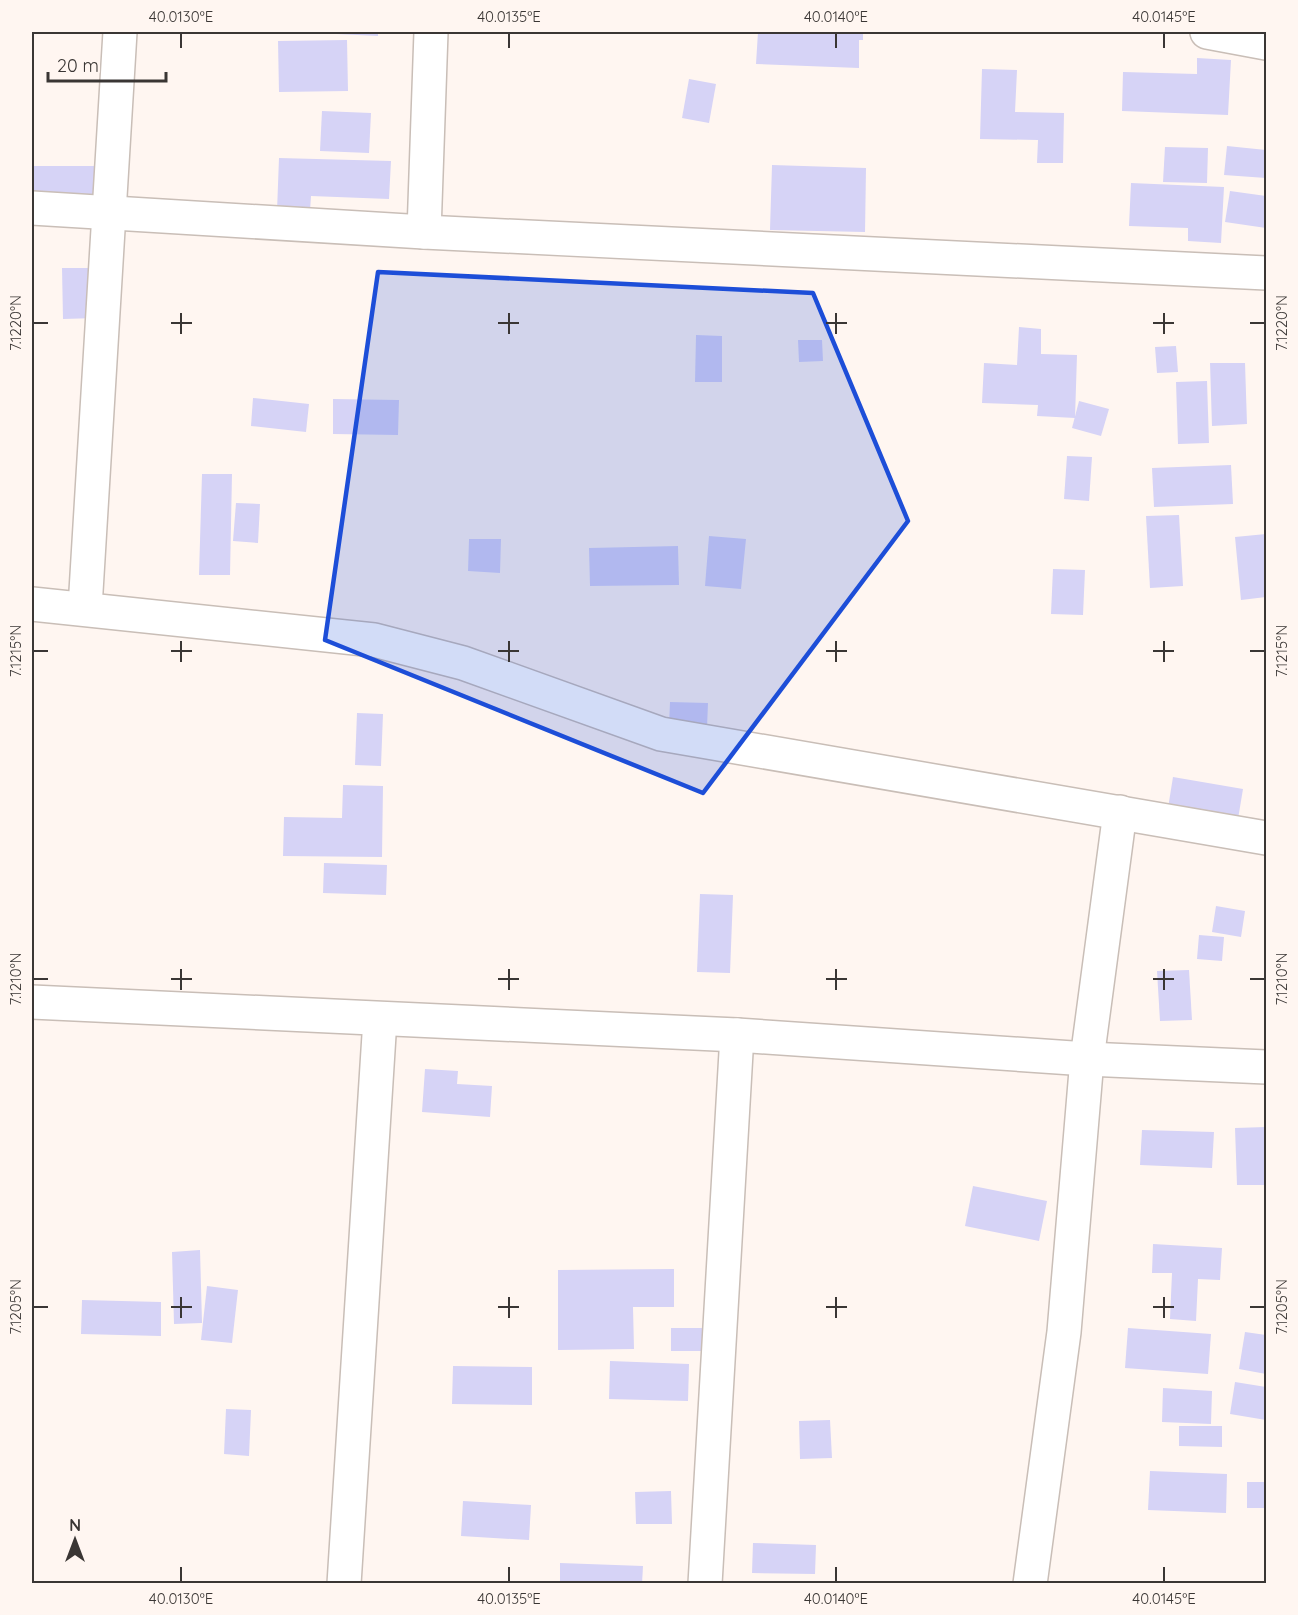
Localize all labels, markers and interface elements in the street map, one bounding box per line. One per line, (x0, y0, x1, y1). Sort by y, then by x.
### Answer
text: 40.0130°E (149, 7, 213, 26)
text: 40.0135°E (477, 7, 541, 26)
text: 40.0140°E (804, 7, 868, 26)
text: 40.0145°E (1132, 7, 1196, 26)
scale bar (48, 45, 166, 83)
text: 20 m (57, 54, 99, 77)
text: 7.1220°N (6, 295, 25, 351)
text: 7.1220°N (1272, 295, 1291, 351)
text: 7.1215°N (6, 625, 25, 677)
text: 7.1215°N (1272, 625, 1291, 677)
text: 7.1210°N (6, 952, 25, 1006)
text: 7.1210°N (1272, 952, 1291, 1006)
text: 7.1205°N (6, 1279, 25, 1335)
text: 7.1205°N (1272, 1279, 1291, 1335)
north arrow (45, 1510, 105, 1570)
text: N (69, 1515, 81, 1535)
text: 40.0130°E (149, 1589, 213, 1608)
text: 40.0135°E (477, 1589, 541, 1608)
text: 40.0140°E (804, 1589, 868, 1608)
text: 40.0145°E (1132, 1589, 1196, 1608)

